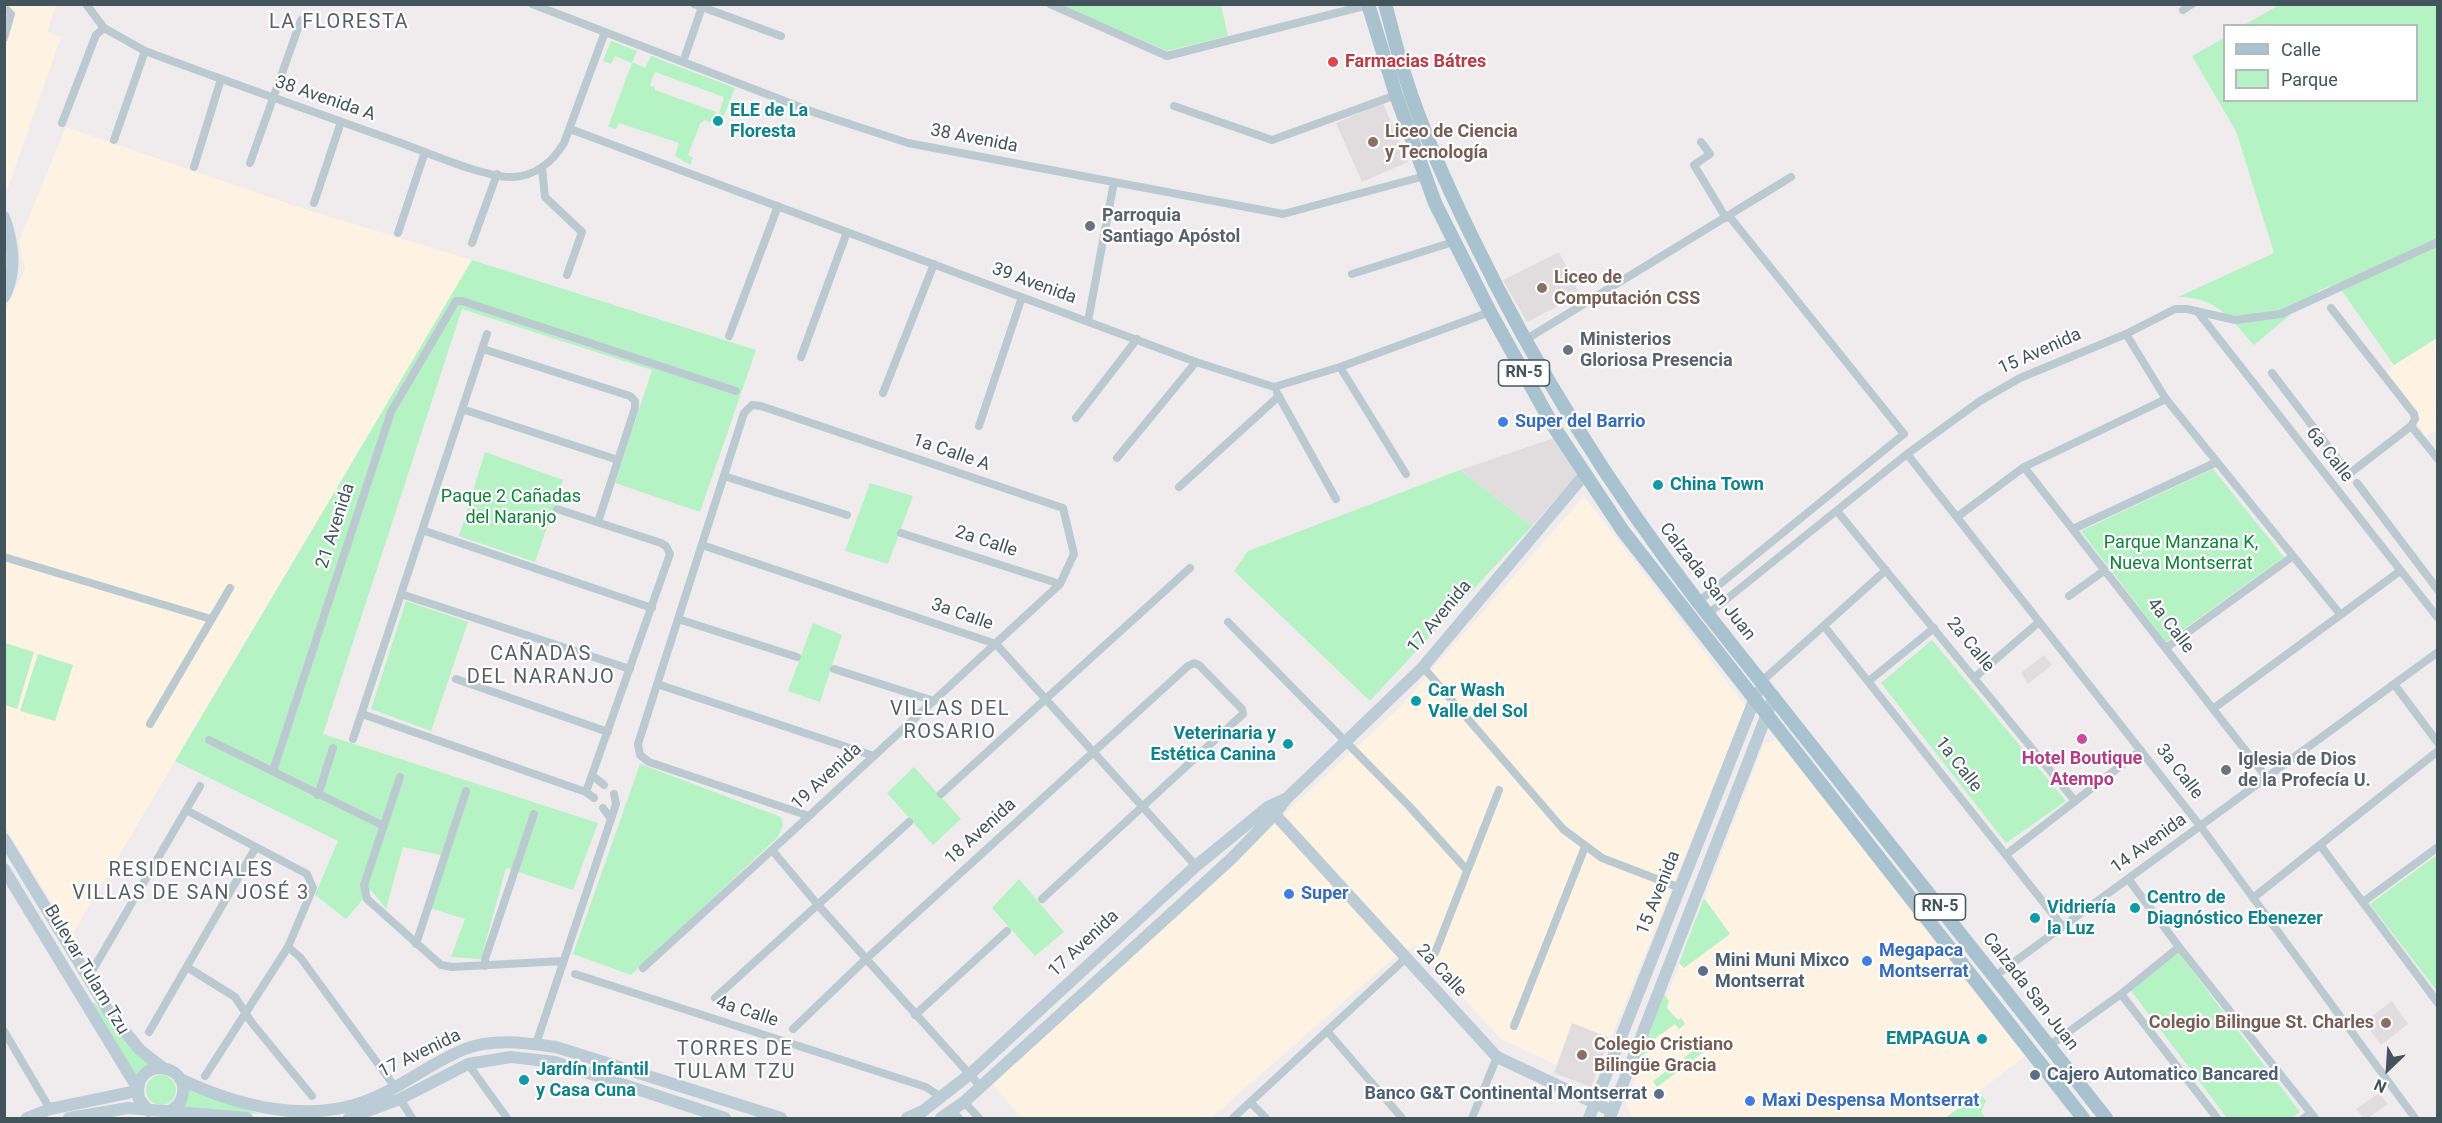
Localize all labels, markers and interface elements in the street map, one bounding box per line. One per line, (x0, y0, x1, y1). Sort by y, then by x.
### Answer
district label: LA FLORESTA (269, 11, 409, 35)
legend (2223, 24, 2418, 102)
text: Calle (2281, 39, 2321, 60)
place label: Farmacias Bátres (1345, 51, 1486, 73)
marker: Farmacias Bátres (1326, 55, 1340, 69)
text: Parque (2281, 69, 2338, 90)
street label: 38 Avenida A (272, 72, 378, 126)
place label: ELE de La Floresta (730, 100, 808, 142)
marker: ELE de La Floresta (711, 114, 725, 128)
street label: 38 Avenida (929, 120, 1019, 158)
place label: Liceo de Ciencia y Tecnología (1385, 121, 1518, 164)
marker: Liceo de Ciencia y Tecnología (1366, 135, 1380, 149)
place label: Parroquia Santiago Apóstol (1102, 205, 1240, 248)
marker: Parroquia Santiago Apóstol (1083, 219, 1097, 233)
street label: 39 Avenida (989, 259, 1079, 309)
place label: Liceo de Computación CSS (1554, 267, 1700, 310)
marker: Liceo de Computación CSS (1535, 281, 1549, 295)
street label: 15 Avenida (1995, 324, 2085, 380)
place label: Ministerios Gloriosa Presencia (1580, 329, 1733, 372)
marker: Ministerios Gloriosa Presencia (1561, 343, 1575, 357)
road number: RN-5 (1498, 360, 1550, 386)
place label: Super del Barrio (1515, 411, 1645, 433)
marker: Super del Barrio (1496, 415, 1510, 429)
street label: 6a Calle (2301, 423, 2357, 487)
street label: 1a Calle A (909, 430, 993, 476)
place label: China Town (1670, 474, 1764, 496)
marker: China Town (1651, 478, 1665, 492)
street label: 21 Avenida (312, 481, 360, 571)
park label: Paque 2 Cañadas del Naranjo (441, 486, 581, 528)
street label: Calzada San Juan (1654, 519, 1760, 645)
street label: 2a Calle (952, 522, 1020, 562)
park label: Parque Manzana K, Nueva Montserrat (2104, 532, 2258, 574)
street label: 17 Avenida (1403, 576, 1477, 658)
street label: 3a Calle (928, 594, 996, 636)
street label: 4a Calle (2142, 594, 2198, 658)
street label: 2a Calle (1941, 613, 1999, 677)
district label: CAÑADAS DEL NARANJO (467, 643, 615, 690)
place label: Car Wash Valle del Sol (1428, 680, 1528, 722)
marker: Car Wash Valle del Sol (1409, 694, 1423, 708)
district label: VILLAS DEL ROSARIO (890, 698, 1010, 745)
place label: Veterinaria y Estética Canina (1150, 723, 1276, 766)
marker: Hotel Boutique Atempo (2075, 732, 2089, 746)
street label: 1a Calle (1930, 733, 1986, 797)
marker: Veterinaria y Estética Canina (1281, 737, 1295, 751)
street label: 19 Avenida (787, 739, 867, 815)
street label: 3a Calle (2151, 740, 2207, 804)
place label: Hotel Boutique Atempo (2022, 748, 2142, 790)
place label: Iglesia de Dios de la Profecía U. (2238, 749, 2371, 792)
marker: Iglesia de Dios de la Profecía U. (2219, 763, 2233, 777)
street label: 18 Avenida (941, 794, 1021, 870)
street label: 14 Avenida (2107, 809, 2191, 879)
street label: 15 Avenida (1632, 848, 1686, 938)
district label: RESIDENCIALES VILLAS DE SAN JOSÉ 3 (72, 859, 310, 906)
place label: Super (1301, 883, 1349, 905)
marker: Super (1282, 887, 1296, 901)
place label: Centro de Diagnóstico Ebenezer (2147, 887, 2323, 930)
road number: RN-5 (1914, 894, 1966, 920)
place label: Vidriería la Luz (2047, 897, 2116, 940)
street label: Bulevar Tulam Tzu (39, 901, 133, 1039)
marker: Centro de Diagnóstico Ebenezer (2128, 901, 2142, 915)
street label: 17 Avenida (1044, 906, 1124, 982)
marker: Vidriería la Luz (2028, 911, 2042, 925)
street label: Calzada San Juan (1977, 929, 2083, 1055)
street label: 2a Calle (1411, 940, 1471, 1002)
place label: Megapaca Montserrat (1879, 940, 1969, 982)
place label: Mini Muni Mixco Montserrat (1715, 950, 1849, 992)
marker: Megapaca Montserrat (1860, 954, 1874, 968)
marker: Mini Muni Mixco Montserrat (1696, 964, 1710, 978)
street label: 4a Calle (713, 992, 781, 1032)
place label: Colegio Bilingue St. Charles (2149, 1012, 2374, 1034)
marker: Colegio Bilingue St. Charles (2379, 1016, 2393, 1030)
street label: 17 Avenida (376, 1025, 464, 1083)
place label: EMPAGUA (1886, 1028, 1970, 1050)
marker: EMPAGUA (1975, 1032, 1989, 1046)
place label: Colegio Cristiano Bilingüe Gracia (1594, 1034, 1733, 1076)
district label: TORRES DE TULAM TZU (674, 1038, 796, 1085)
north arrow (2358, 1039, 2418, 1099)
marker: Colegio Cristiano Bilingüe Gracia (1575, 1048, 1589, 1062)
place label: Jardín Infantil y Casa Cuna (536, 1059, 649, 1102)
place label: Cajero Automatico Bancared (2047, 1064, 2278, 1086)
marker: Cajero Automatico Bancared (2028, 1068, 2042, 1082)
marker: Jardín Infantil y Casa Cuna (517, 1073, 531, 1087)
text: N (2371, 1075, 2389, 1097)
place label: Banco G&T Continental Montserrat (1365, 1083, 1647, 1105)
marker: Banco G&T Continental Montserrat (1652, 1087, 1666, 1101)
place label: Maxi Despensa Montserrat (1762, 1090, 1979, 1112)
marker: Maxi Despensa Montserrat (1743, 1094, 1757, 1108)

